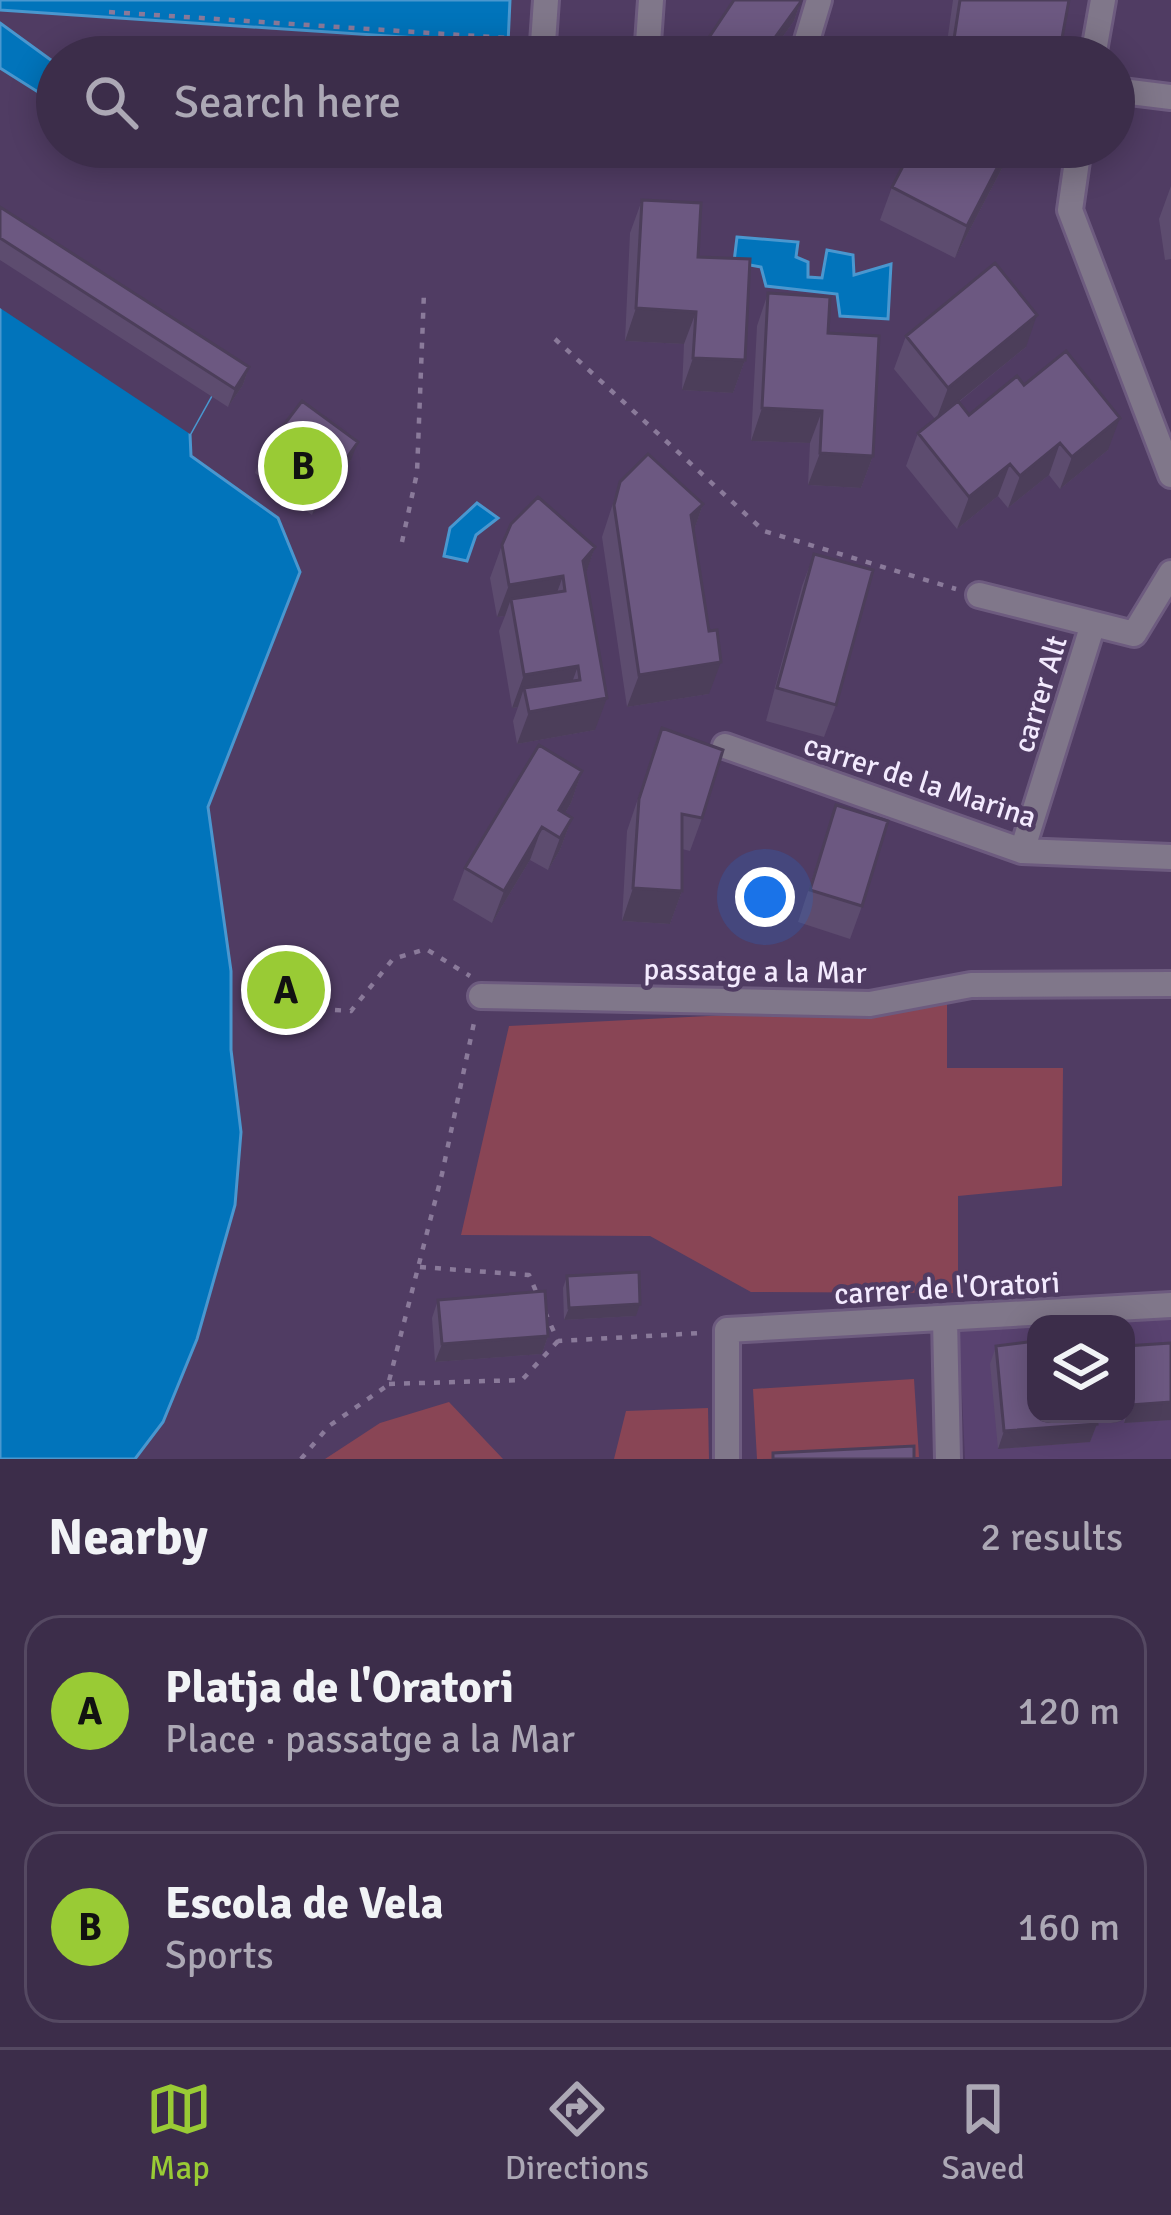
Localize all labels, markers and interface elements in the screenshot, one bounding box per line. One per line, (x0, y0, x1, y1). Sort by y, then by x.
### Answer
search box (36, 36, 1135, 168)
icon: search (78, 69, 144, 135)
text: Search here (174, 75, 401, 130)
pin: B (264, 421, 342, 511)
street label: carrer Alt (1005, 631, 1076, 757)
street label: carrer de la Marina (799, 726, 1041, 837)
your location (735, 867, 795, 927)
pin: A (247, 945, 325, 1035)
street label: passatge a la Mar (643, 951, 867, 992)
street label: carrer de l'Oratori (833, 1264, 1061, 1313)
map controls (1027, 1315, 1135, 1423)
button: layers (1027, 1315, 1135, 1423)
text: Nearby (48, 1506, 208, 1569)
text: 2 results (980, 1513, 1123, 1561)
text: Platja de l'Oratori (165, 1660, 514, 1715)
text: A (78, 1687, 102, 1735)
text: 120 m (1017, 1687, 1120, 1735)
text: Place · passatge a la Mar (165, 1715, 575, 1763)
text: Escola de Vela (165, 1876, 444, 1931)
text: B (78, 1903, 102, 1951)
text: 160 m (1017, 1903, 1120, 1951)
text: Sports (165, 1931, 274, 1979)
tab: Map (146, 2076, 212, 2189)
tab: Directions (505, 2076, 649, 2189)
tab: Saved (942, 2076, 1025, 2189)

